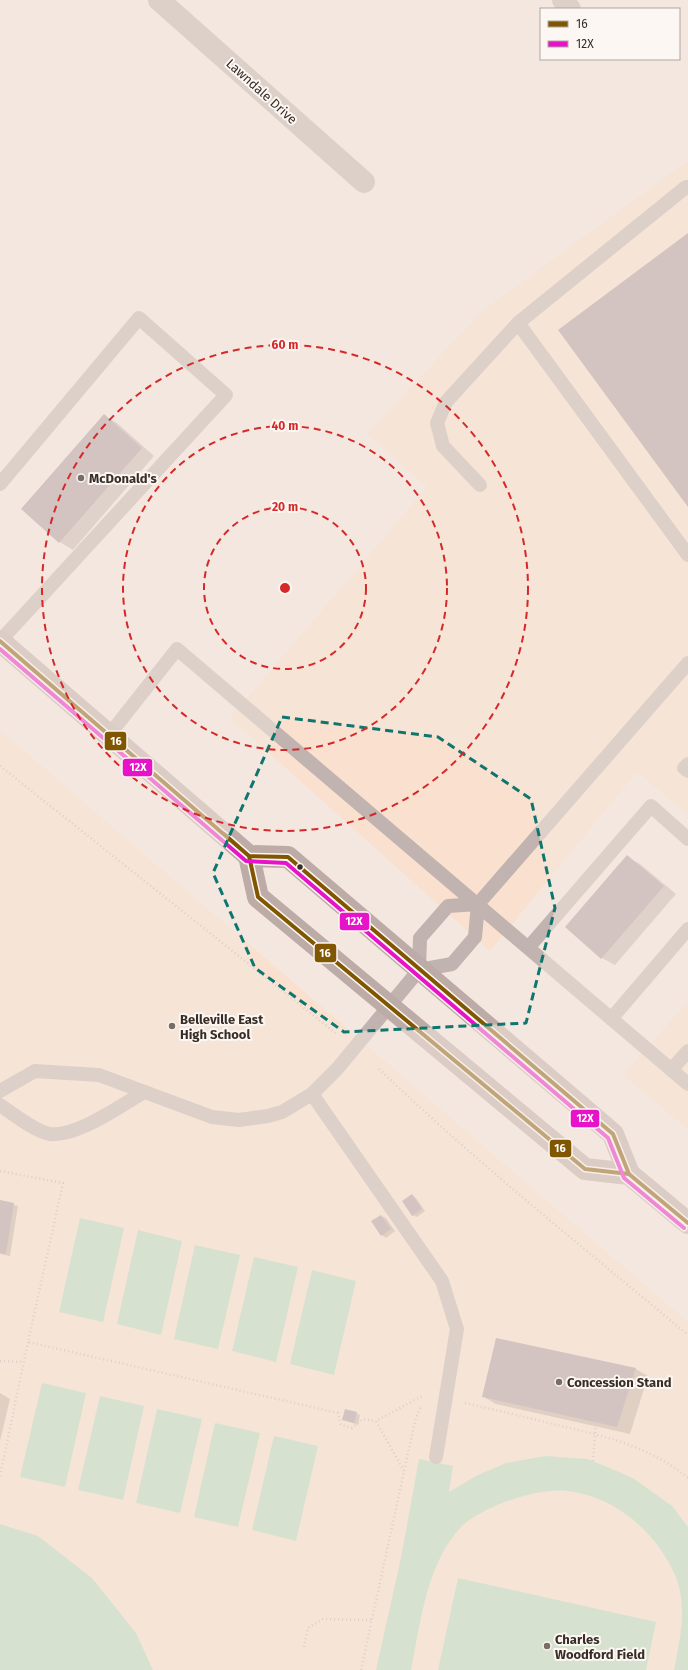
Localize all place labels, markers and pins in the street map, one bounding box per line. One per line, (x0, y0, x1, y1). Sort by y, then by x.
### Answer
place label: McDonald's (89, 471, 158, 486)
marker: McDonald's (76, 473, 86, 483)
centre of rings (278, 581, 292, 595)
unlabelled marker (295, 862, 305, 872)
place label: Belleville East High School (180, 1012, 264, 1042)
marker: Belleville East High School (167, 1021, 177, 1031)
place label: Concession Stand (567, 1375, 671, 1390)
marker: Concession Stand (554, 1377, 564, 1387)
place label: Charles Woodford Field (555, 1632, 645, 1662)
marker: Charles Woodford Field (542, 1641, 552, 1651)

